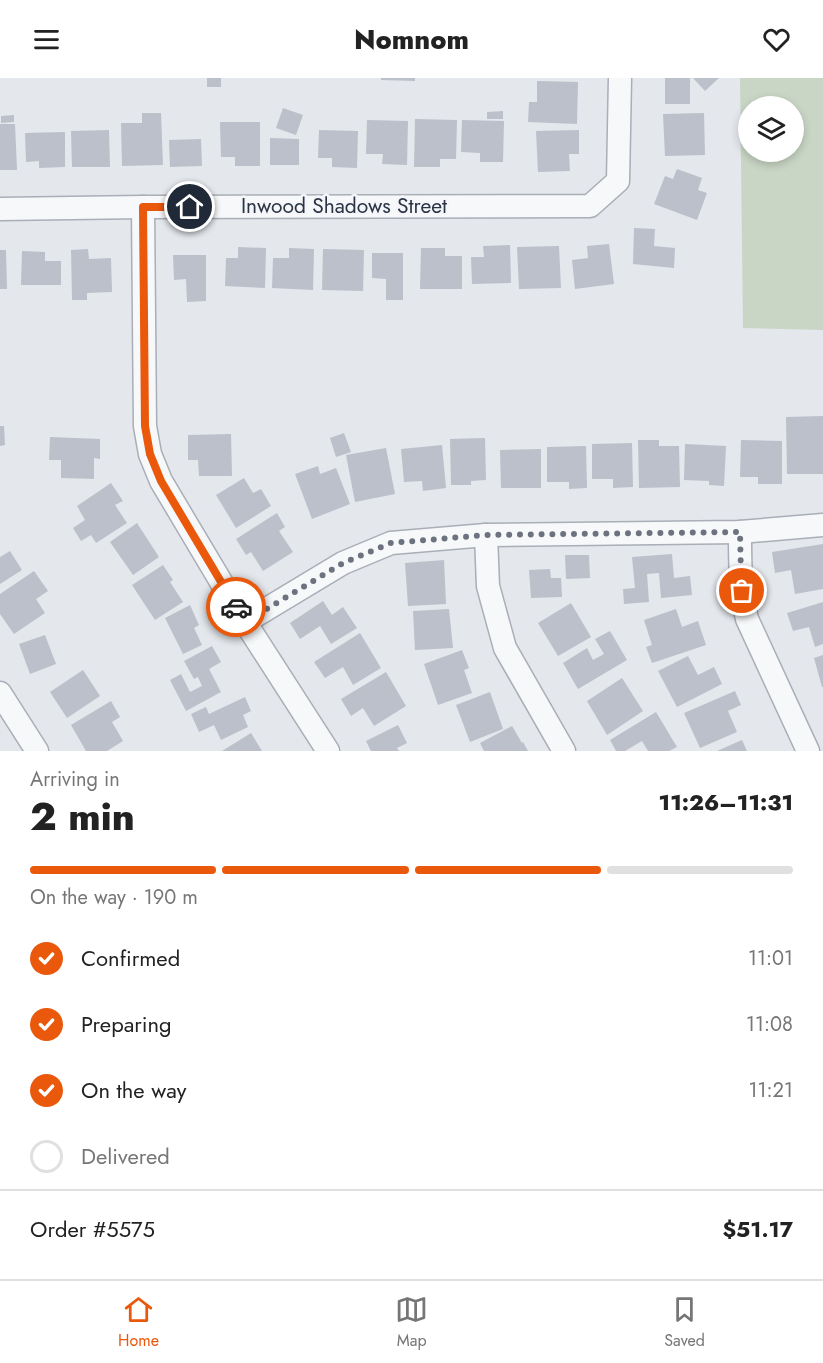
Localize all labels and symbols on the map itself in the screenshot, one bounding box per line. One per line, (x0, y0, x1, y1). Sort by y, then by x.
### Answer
pin (164, 181, 215, 232)
street label: Inwood Shadows Street (241, 191, 447, 221)
pin (716, 565, 767, 616)
courier (206, 577, 266, 637)

